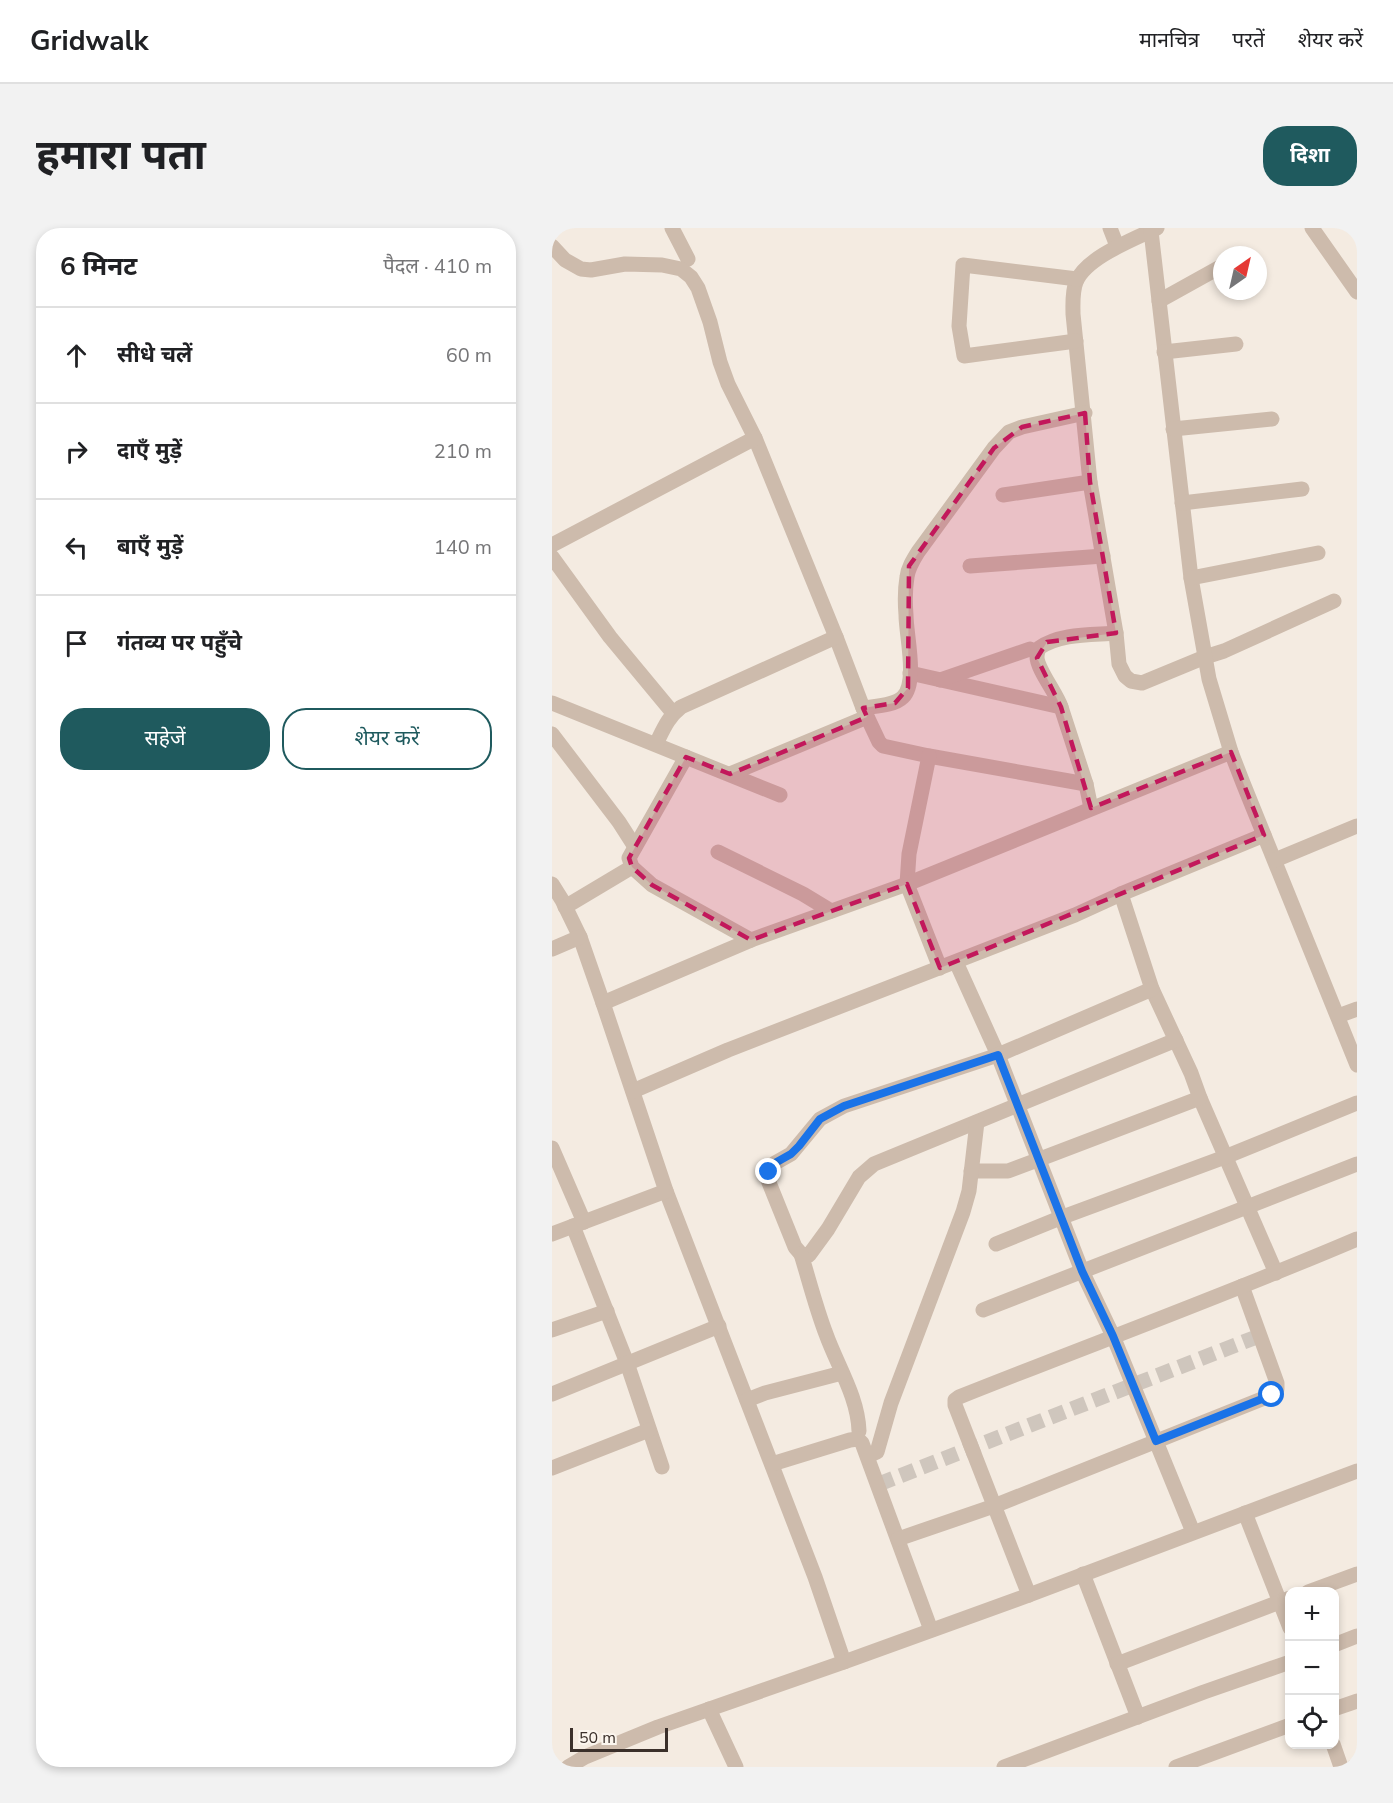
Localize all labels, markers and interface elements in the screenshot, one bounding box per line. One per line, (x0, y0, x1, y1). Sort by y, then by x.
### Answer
text: Gridwalk (30, 22, 148, 60)
text: मानचित्र (1139, 26, 1199, 54)
text: परतें (1232, 26, 1265, 54)
text: शेयर करें (1298, 26, 1363, 54)
button: दिशा (1263, 126, 1357, 186)
text: हमारा पता (36, 127, 206, 184)
north arrow (1213, 246, 1267, 300)
text: 6 मिनट (60, 249, 137, 284)
text: पैदल · 410 m (383, 253, 492, 280)
icon: ahead (60, 339, 93, 372)
text: सीधे चलें (117, 340, 192, 370)
text: 60 m (446, 342, 492, 369)
icon: right (60, 435, 93, 468)
text: दाएँ मुड़ें (117, 436, 182, 466)
text: 210 m (434, 438, 492, 465)
icon: left (60, 531, 93, 564)
text: बाएँ मुड़ें (117, 532, 183, 562)
text: 140 m (434, 534, 492, 561)
icon: arrive (60, 627, 93, 660)
text: गंतव्य पर पहुँचे (117, 628, 242, 658)
button: सहेजें (60, 708, 270, 770)
button: शेयर करें (282, 708, 492, 770)
route end (755, 1158, 781, 1184)
route start (1258, 1381, 1284, 1407)
map controls (1285, 1587, 1339, 1749)
button: + (1285, 1587, 1339, 1641)
button: − (1285, 1641, 1339, 1695)
button: locate (1285, 1695, 1339, 1749)
scale bar (570, 1725, 668, 1752)
text: 50 m (579, 1727, 616, 1749)

